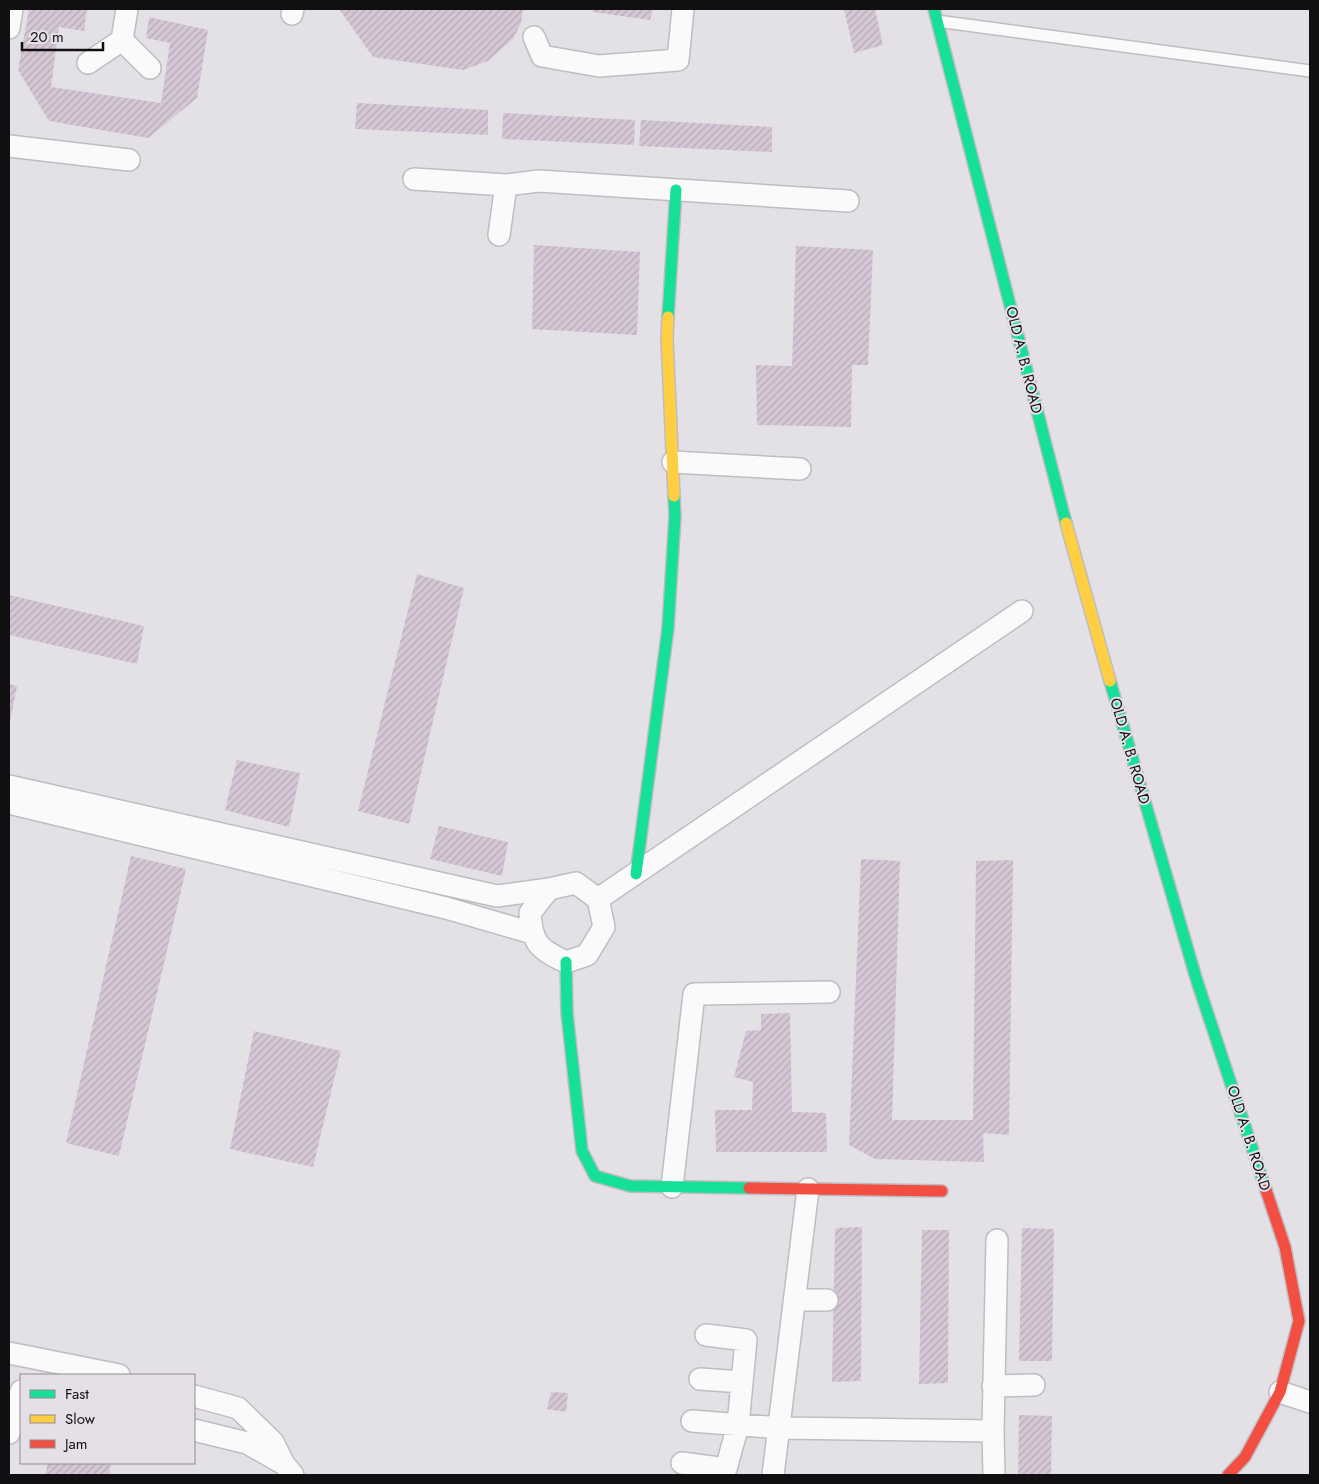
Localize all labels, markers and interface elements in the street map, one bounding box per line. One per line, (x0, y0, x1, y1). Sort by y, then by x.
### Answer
scale bar (22, 20, 104, 52)
text: 20 m (30, 26, 64, 48)
street label: OLD A. B. ROAD (1000, 304, 1048, 416)
street label: OLD A. B. ROAD (1104, 695, 1156, 807)
street label: OLD A. B. ROAD (1222, 1082, 1276, 1194)
legend (20, 1374, 195, 1464)
text: Fast (65, 1383, 89, 1405)
text: Slow (65, 1408, 96, 1430)
text: Jam (63, 1433, 88, 1455)

